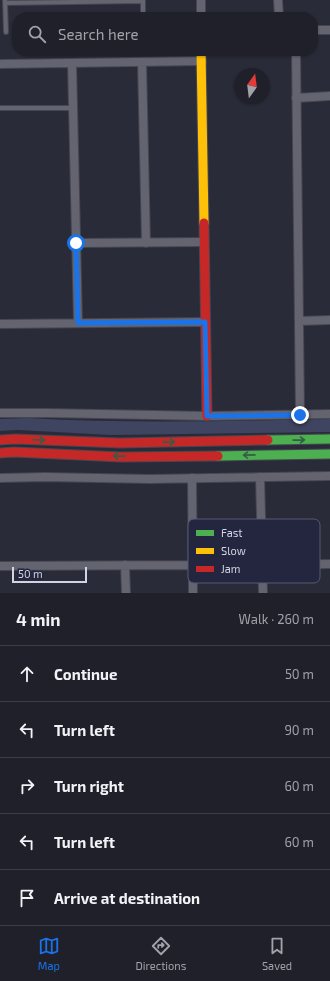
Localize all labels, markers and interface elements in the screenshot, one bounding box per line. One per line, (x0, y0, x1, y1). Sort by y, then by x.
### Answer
search box (12, 12, 318, 56)
icon: search (26, 23, 48, 45)
text: Search here (58, 25, 139, 43)
north arrow (234, 68, 270, 104)
route start (67, 234, 85, 252)
route end (291, 406, 309, 424)
one-way arrow (32, 436, 45, 444)
one-way arrow (292, 436, 305, 443)
one-way arrow (162, 438, 175, 446)
one-way arrow (243, 451, 256, 459)
one-way arrow (113, 453, 126, 460)
legend (188, 519, 320, 583)
text: Fast (221, 526, 243, 539)
text: Slow (221, 544, 246, 557)
text: Jam (221, 562, 240, 575)
scale bar (12, 565, 87, 584)
text: 50 m (18, 567, 43, 580)
text: 4 min (16, 609, 60, 629)
text: Walk · 260 m (239, 611, 314, 627)
icon: ahead (16, 663, 38, 685)
text: Continue (54, 665, 117, 683)
text: 50 m (285, 666, 314, 682)
icon: left (16, 719, 38, 741)
text: Turn left (54, 721, 115, 739)
text: 90 m (284, 722, 314, 738)
icon: right (16, 775, 38, 797)
text: Turn right (54, 777, 124, 795)
text: 60 m (284, 778, 314, 794)
icon: left (16, 831, 38, 853)
text: Turn left (54, 833, 115, 851)
text: 60 m (284, 834, 314, 850)
icon: arrive (16, 887, 38, 909)
text: Arrive at destination (54, 889, 200, 907)
tab: Map (38, 935, 60, 972)
tab: Directions (136, 935, 186, 972)
tab: Saved (262, 935, 292, 972)

